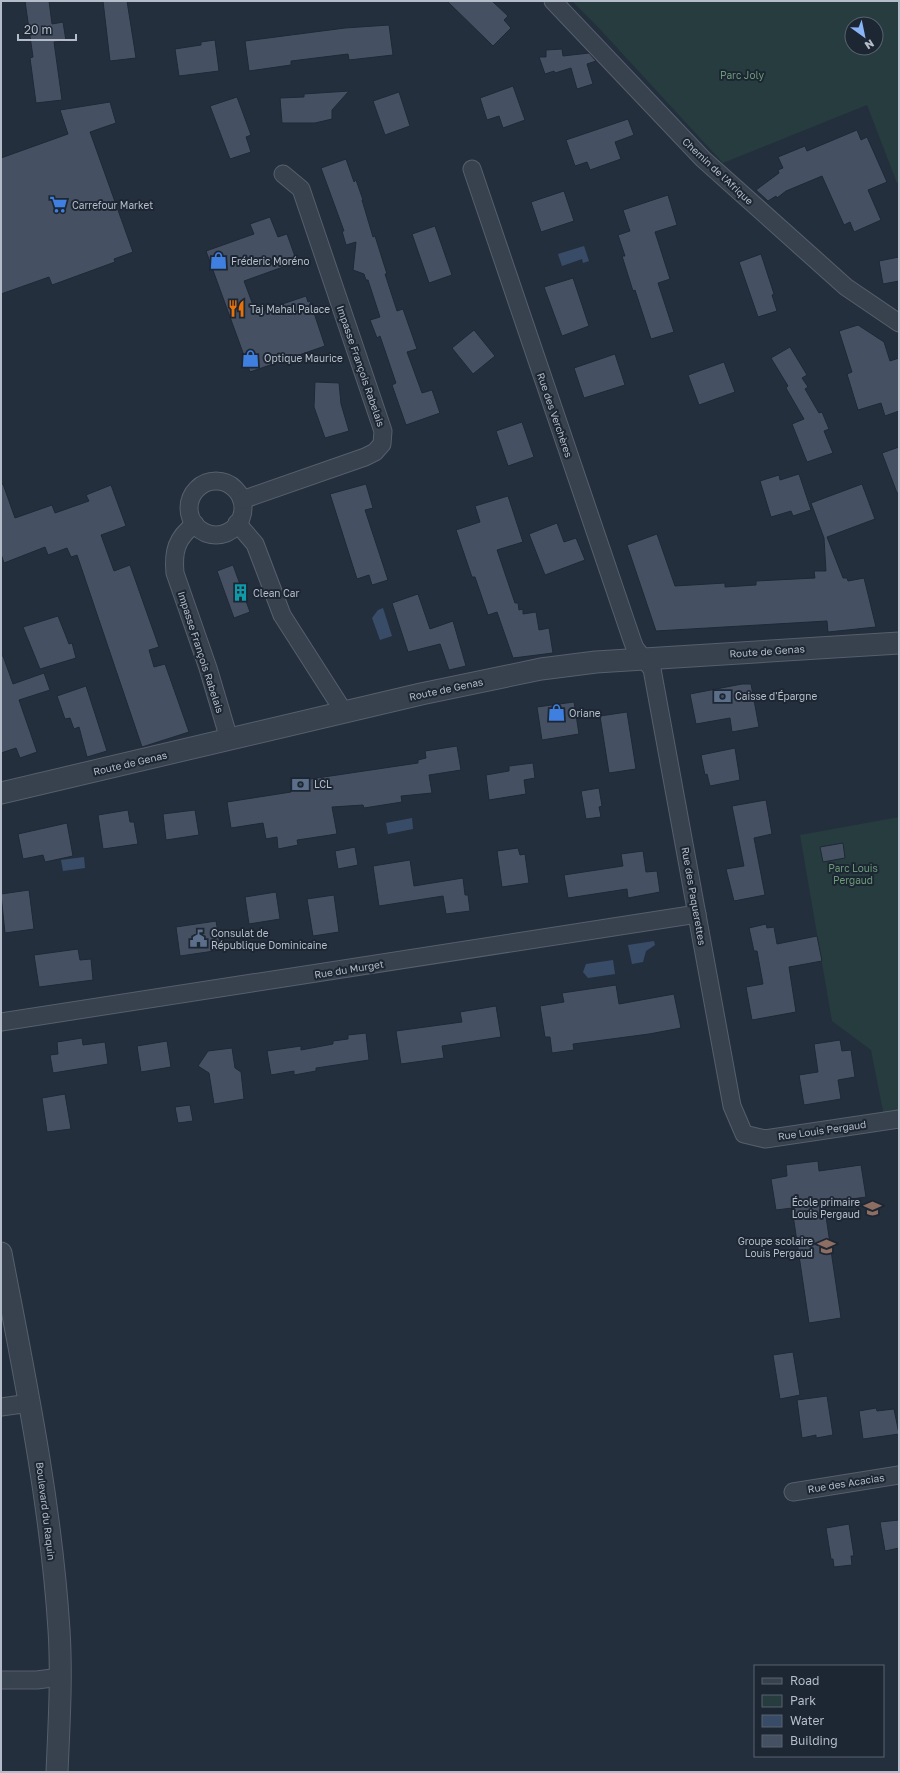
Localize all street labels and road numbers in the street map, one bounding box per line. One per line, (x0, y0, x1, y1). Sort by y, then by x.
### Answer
street label: Chemin de l'Afrique (680, 135, 756, 207)
street label: Impasse François Rabelais (335, 304, 387, 428)
street label: Rue des Verchères (535, 371, 575, 459)
street label: Impasse François Rabelais (176, 590, 226, 714)
street label: Route de Genas (729, 642, 805, 660)
street label: Route de Genas (408, 675, 484, 703)
street label: Route de Genas (92, 749, 168, 777)
street label: Rue des Paquerettes (679, 846, 709, 946)
street label: Rue du Murget (313, 958, 385, 980)
street label: Rue Louis Pergaud (777, 1118, 867, 1142)
street label: Boulevard du Raquin (34, 1461, 58, 1561)
street label: Rue des Acacias (807, 1471, 885, 1495)

